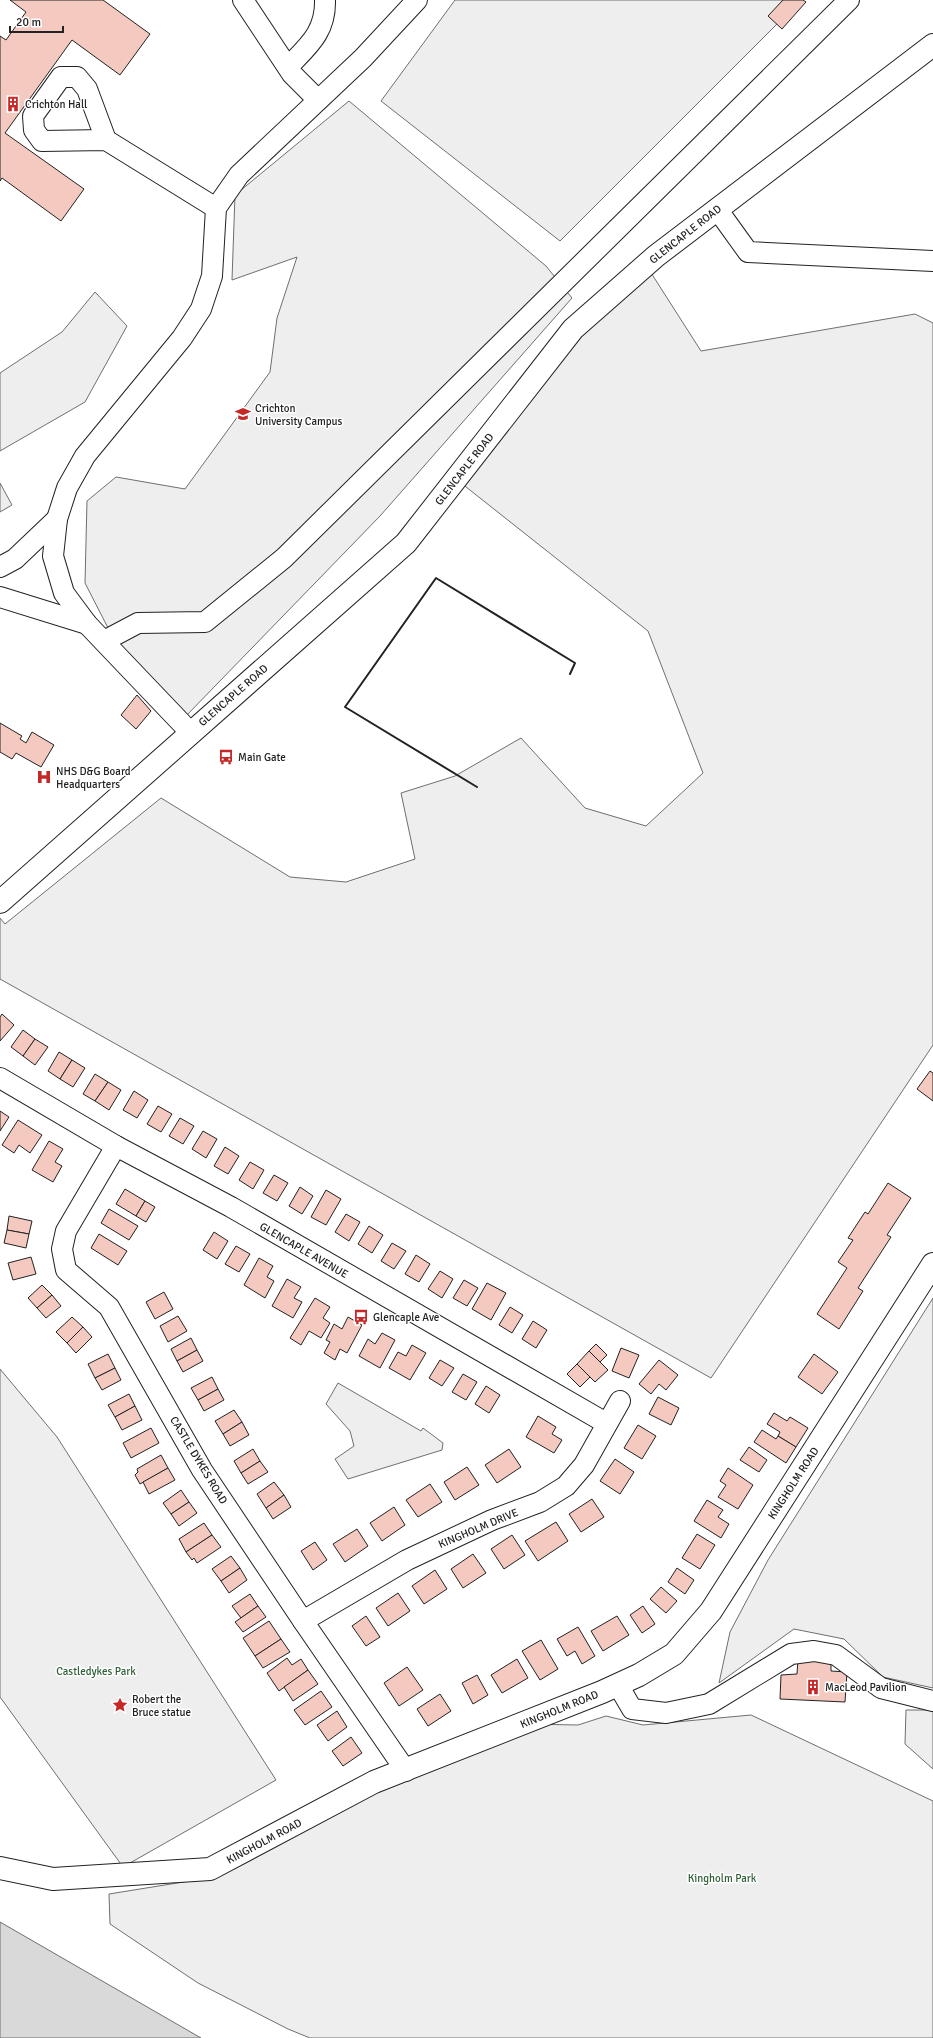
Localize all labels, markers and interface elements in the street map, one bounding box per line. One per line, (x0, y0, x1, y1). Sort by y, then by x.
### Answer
scale bar (10, 8, 63, 34)
text: 20 m (16, 15, 41, 30)
building icon: Crichton Hall (4, 95, 22, 113)
place label: Crichton Hall (25, 98, 87, 111)
street label: GLENCAPLE ROAD (647, 202, 724, 267)
place label: Crichton University Campus (255, 402, 343, 428)
school or university icon: Crichton University Campus (234, 405, 252, 423)
street label: GLENCAPLE ROAD (432, 431, 497, 508)
street label: GLENCAPLE ROAD (196, 662, 271, 729)
bus stop icon: Main Gate (217, 748, 235, 766)
place label: Main Gate (238, 751, 286, 764)
place label: NHS D&G Board Headquarters (56, 765, 131, 791)
hospital icon: NHS D&G Board Headquarters (35, 768, 53, 786)
street label: GLENCAPLE AVENUE (257, 1220, 350, 1281)
bus stop icon: Glencaple Ave (352, 1308, 370, 1326)
place label: Glencaple Ave (373, 1311, 439, 1324)
street label: CASTLE DYKES ROAD (167, 1414, 230, 1507)
street label: KINGHOLM ROAD (765, 1445, 822, 1522)
street label: KINGHOLM DRIVE (436, 1506, 520, 1551)
park label: Castledykes Park (56, 1665, 136, 1678)
building icon: MacLeod Pavilion (804, 1678, 822, 1696)
place label: MacLeod Pavilion (825, 1681, 907, 1694)
street label: KINGHOLM ROAD (518, 1688, 600, 1731)
place label: Robert the Bruce statue (132, 1693, 191, 1719)
place icon: Robert the Bruce statue (111, 1696, 129, 1714)
street label: KINGHOLM ROAD (224, 1816, 304, 1867)
park label: Kingholm Park (688, 1872, 757, 1885)

